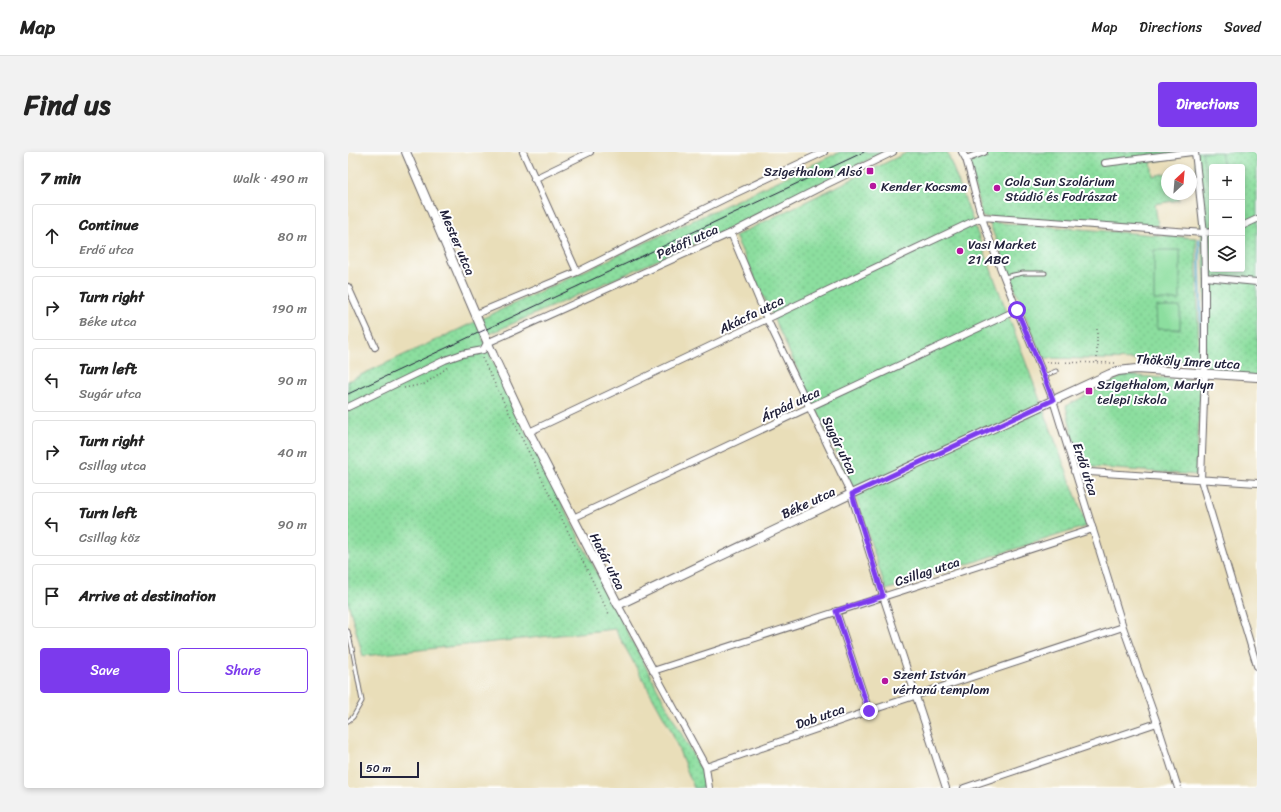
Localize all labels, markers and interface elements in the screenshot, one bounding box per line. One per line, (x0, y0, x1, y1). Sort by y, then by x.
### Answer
text: Map (20, 11, 55, 44)
text: Map (1091, 15, 1117, 40)
text: Directions (1139, 15, 1202, 40)
text: Saved (1224, 15, 1261, 40)
text: Find us (24, 80, 111, 129)
button: Directions (1158, 82, 1257, 127)
place label: Szigethalom Alsó (764, 160, 862, 183)
text: 7 min (40, 163, 81, 193)
north arrow (1161, 164, 1197, 200)
map controls (1209, 164, 1245, 272)
button: + (1209, 164, 1245, 200)
marker: Szigethalom Alsó (865, 166, 875, 176)
text: Walk · 490 m (233, 167, 308, 190)
place label: Cola Sun Szolárium Stúdió és Fodrászat (1005, 170, 1118, 208)
place label: Kender Kocsma (881, 175, 968, 198)
marker: Kender Kocsma (868, 181, 878, 191)
marker: Cola Sun Szolárium Stúdió és Fodrászat (992, 183, 1002, 193)
button: − (1209, 200, 1245, 236)
street label: Mester utca (433, 205, 482, 279)
text: Continue (79, 212, 139, 238)
street label: Petőfi utca (653, 217, 722, 265)
icon: ahead (41, 225, 63, 247)
text: 80 m (278, 225, 307, 248)
place label: Vasi Market 21 ABC (968, 233, 1037, 271)
button: layers (1209, 236, 1245, 272)
text: Erdő utca (79, 238, 134, 261)
marker: Vasi Market 21 ABC (955, 246, 965, 256)
text: Turn right (79, 284, 144, 310)
street label: Akácfa utca (714, 289, 788, 340)
icon: right (41, 297, 63, 319)
text: 190 m (272, 297, 307, 320)
route start (1008, 301, 1026, 319)
text: Béke utca (79, 310, 137, 333)
street label: Thököly Imre utca (1135, 347, 1241, 376)
text: Turn left (79, 356, 137, 382)
icon: left (41, 369, 63, 391)
text: 90 m (277, 369, 307, 392)
place label: Szigethalom, Marlyn telepi iskola (1097, 373, 1214, 411)
street label: Árpád utca (756, 380, 824, 429)
text: Sugár utca (79, 382, 141, 405)
marker: Szigethalom, Marlyn telepi iskola (1084, 386, 1094, 396)
street label: Sugár utca (816, 412, 864, 479)
text: Turn right (79, 428, 144, 454)
street label: Erdő utca (1066, 440, 1105, 499)
icon: right (41, 441, 63, 463)
text: 40 m (277, 441, 307, 464)
text: Csillag utca (79, 454, 146, 477)
street label: Béke utca (777, 480, 840, 525)
text: Turn left (79, 500, 137, 526)
icon: left (41, 513, 63, 535)
text: 90 m (277, 513, 307, 536)
text: Csillag köz (79, 526, 140, 549)
street label: Határ utca (583, 528, 632, 594)
street label: Csillag utca (892, 550, 963, 593)
text: Arrive at destination (79, 583, 216, 609)
icon: arrive (41, 585, 63, 607)
button: Save (40, 648, 170, 693)
button: Share (178, 648, 308, 693)
place label: Szent István vértanú templom (893, 663, 990, 701)
marker: Szent István vértanú templom (880, 676, 890, 686)
street label: Dob utca (793, 697, 848, 736)
route end (860, 702, 878, 720)
text: 50 m (366, 759, 391, 778)
scale bar (360, 760, 419, 779)

